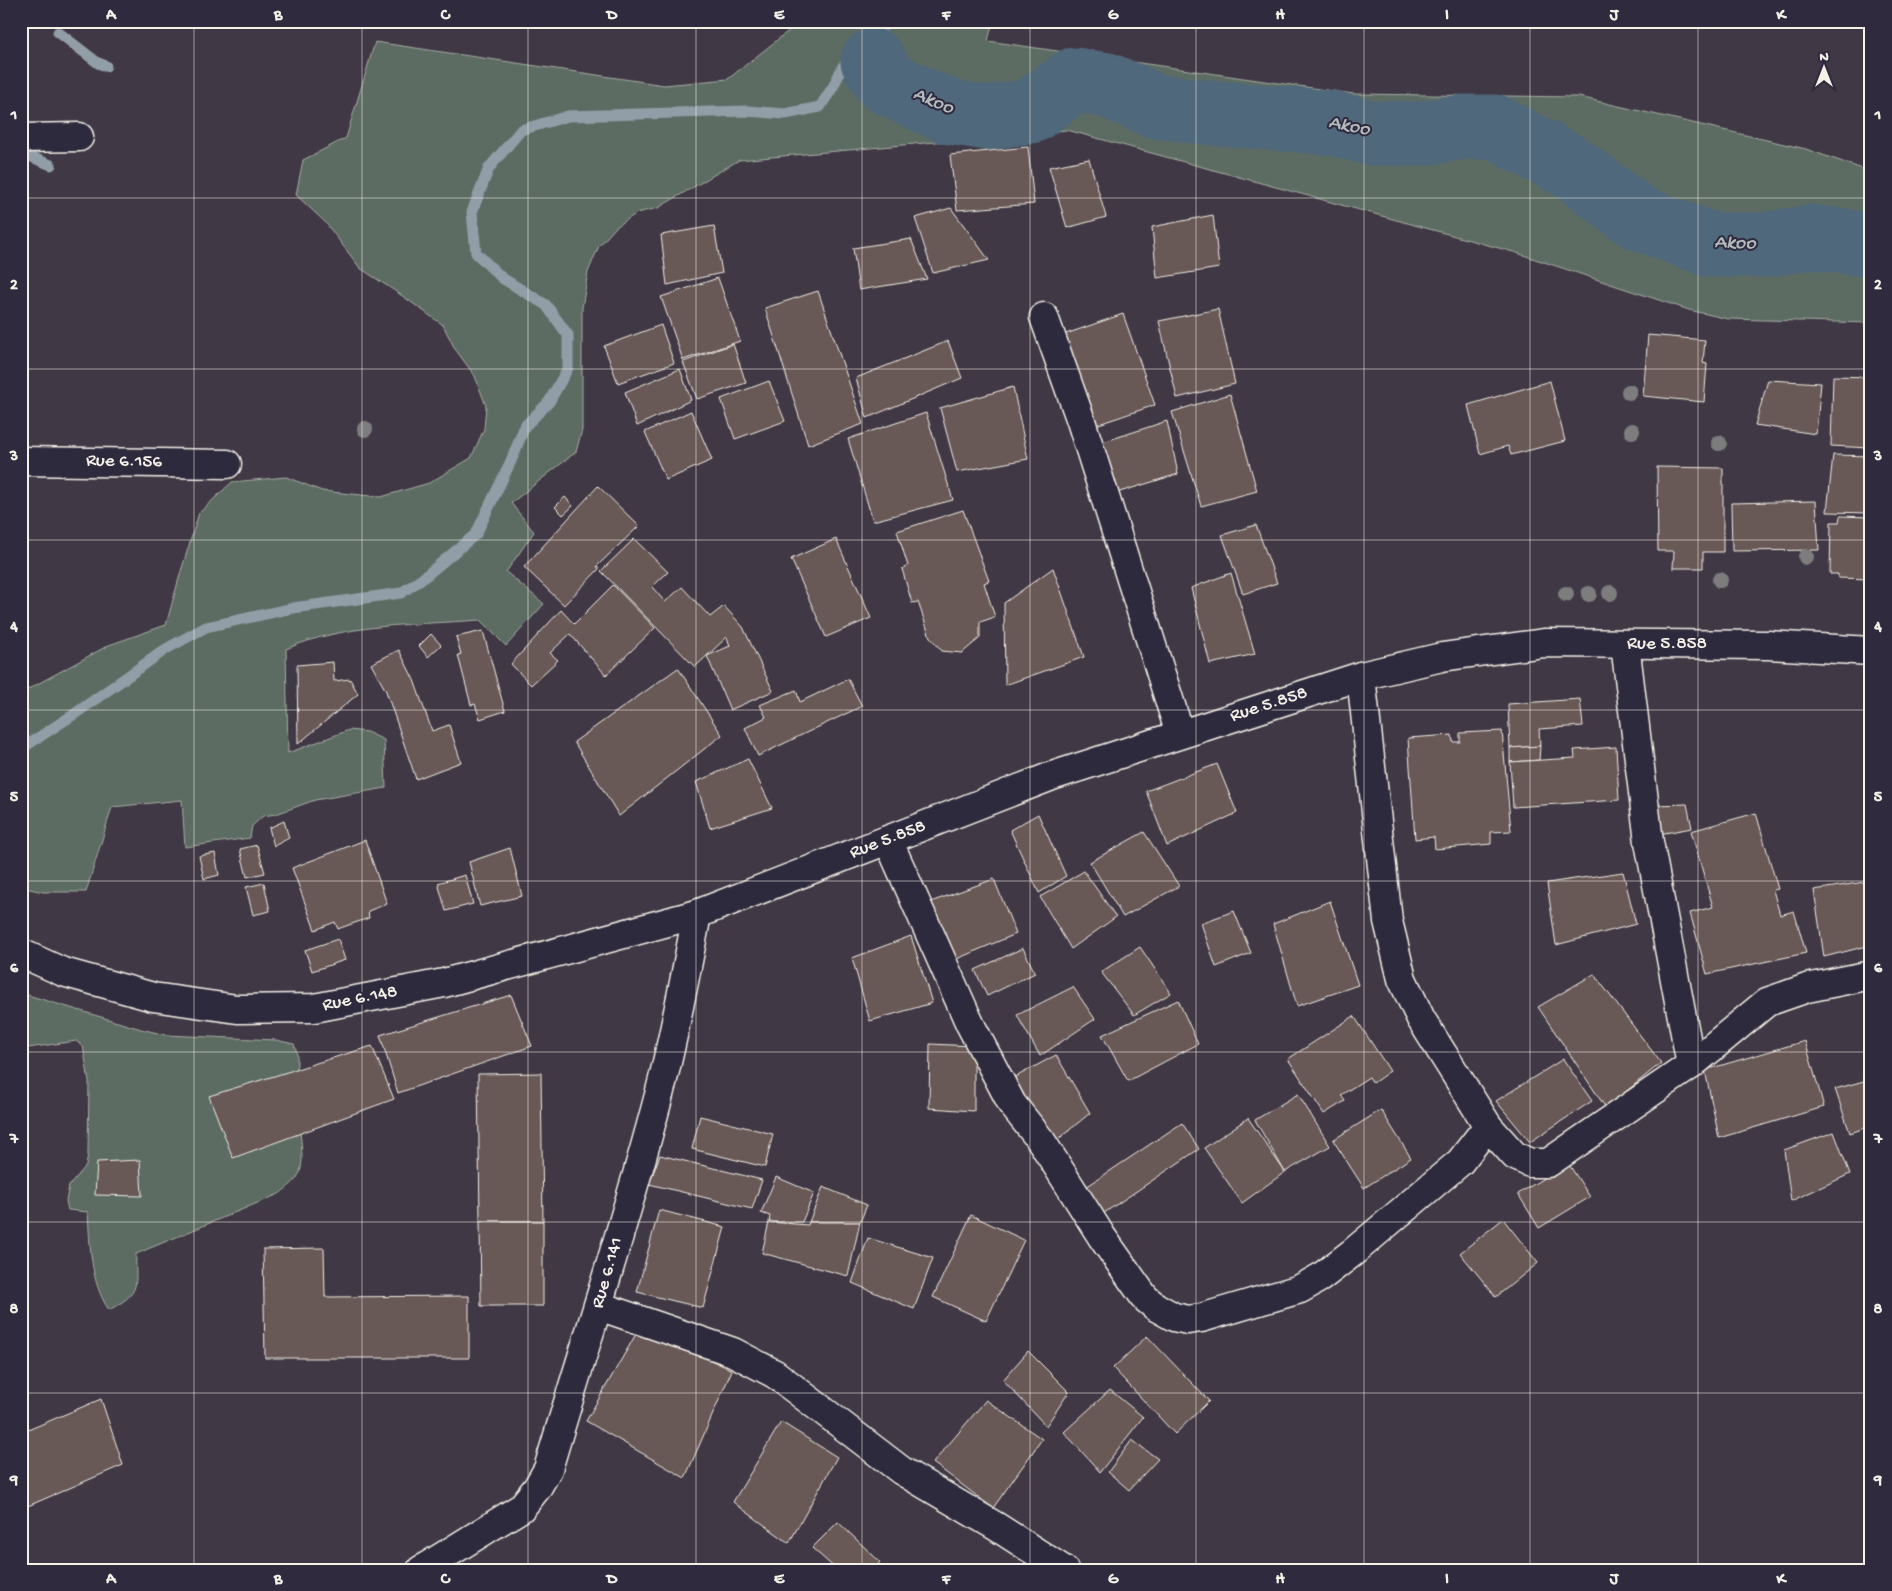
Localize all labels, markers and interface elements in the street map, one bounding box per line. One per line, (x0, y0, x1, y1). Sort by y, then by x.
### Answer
text: A (105, 7, 117, 26)
text: B (273, 7, 283, 26)
text: C (440, 7, 451, 26)
text: D (605, 7, 618, 26)
text: E (774, 7, 785, 26)
text: F (941, 7, 952, 26)
text: G (1108, 7, 1119, 26)
text: H (1275, 7, 1285, 26)
text: I (1445, 7, 1449, 26)
text: J (1609, 7, 1620, 26)
text: K (1776, 7, 1788, 26)
north arrow (1800, 42, 1850, 92)
text: N (1819, 49, 1829, 66)
water label: Akoo (909, 83, 958, 121)
text: 1 (10, 107, 17, 126)
text: 1 (1874, 107, 1881, 126)
water label: Akoo (1326, 112, 1373, 143)
water label: Akoo (1714, 232, 1758, 256)
text: 2 (10, 277, 18, 296)
text: 2 (1874, 277, 1882, 296)
text: 3 (9, 448, 18, 467)
text: 3 (1873, 448, 1882, 467)
street label: Rue 6.156 (86, 450, 163, 474)
text: 4 (9, 619, 18, 638)
text: 4 (1873, 619, 1882, 638)
street label: Rue 5.858 (1627, 633, 1707, 656)
street label: Rue 5.858 (1227, 682, 1311, 728)
text: 5 (10, 789, 19, 808)
text: 5 (1874, 789, 1883, 808)
street label: Rue 5.858 (847, 815, 929, 865)
text: 6 (10, 960, 19, 979)
text: 6 (1874, 960, 1883, 979)
street label: Rue 6.148 (321, 980, 399, 1018)
text: 7 (9, 1131, 19, 1150)
text: 7 (1873, 1131, 1883, 1150)
street label: Rue 6.141 (587, 1235, 629, 1311)
text: 8 (10, 1301, 19, 1320)
text: 8 (1874, 1301, 1883, 1320)
text: 9 (9, 1472, 18, 1491)
text: 9 (1873, 1472, 1882, 1491)
text: A (105, 1571, 117, 1590)
text: B (273, 1571, 283, 1590)
text: C (440, 1571, 451, 1590)
text: D (605, 1571, 618, 1590)
text: E (774, 1571, 785, 1590)
text: F (941, 1571, 952, 1590)
text: G (1108, 1571, 1119, 1590)
text: H (1275, 1571, 1285, 1590)
text: I (1445, 1571, 1449, 1590)
text: J (1609, 1571, 1620, 1590)
text: K (1776, 1571, 1788, 1590)

